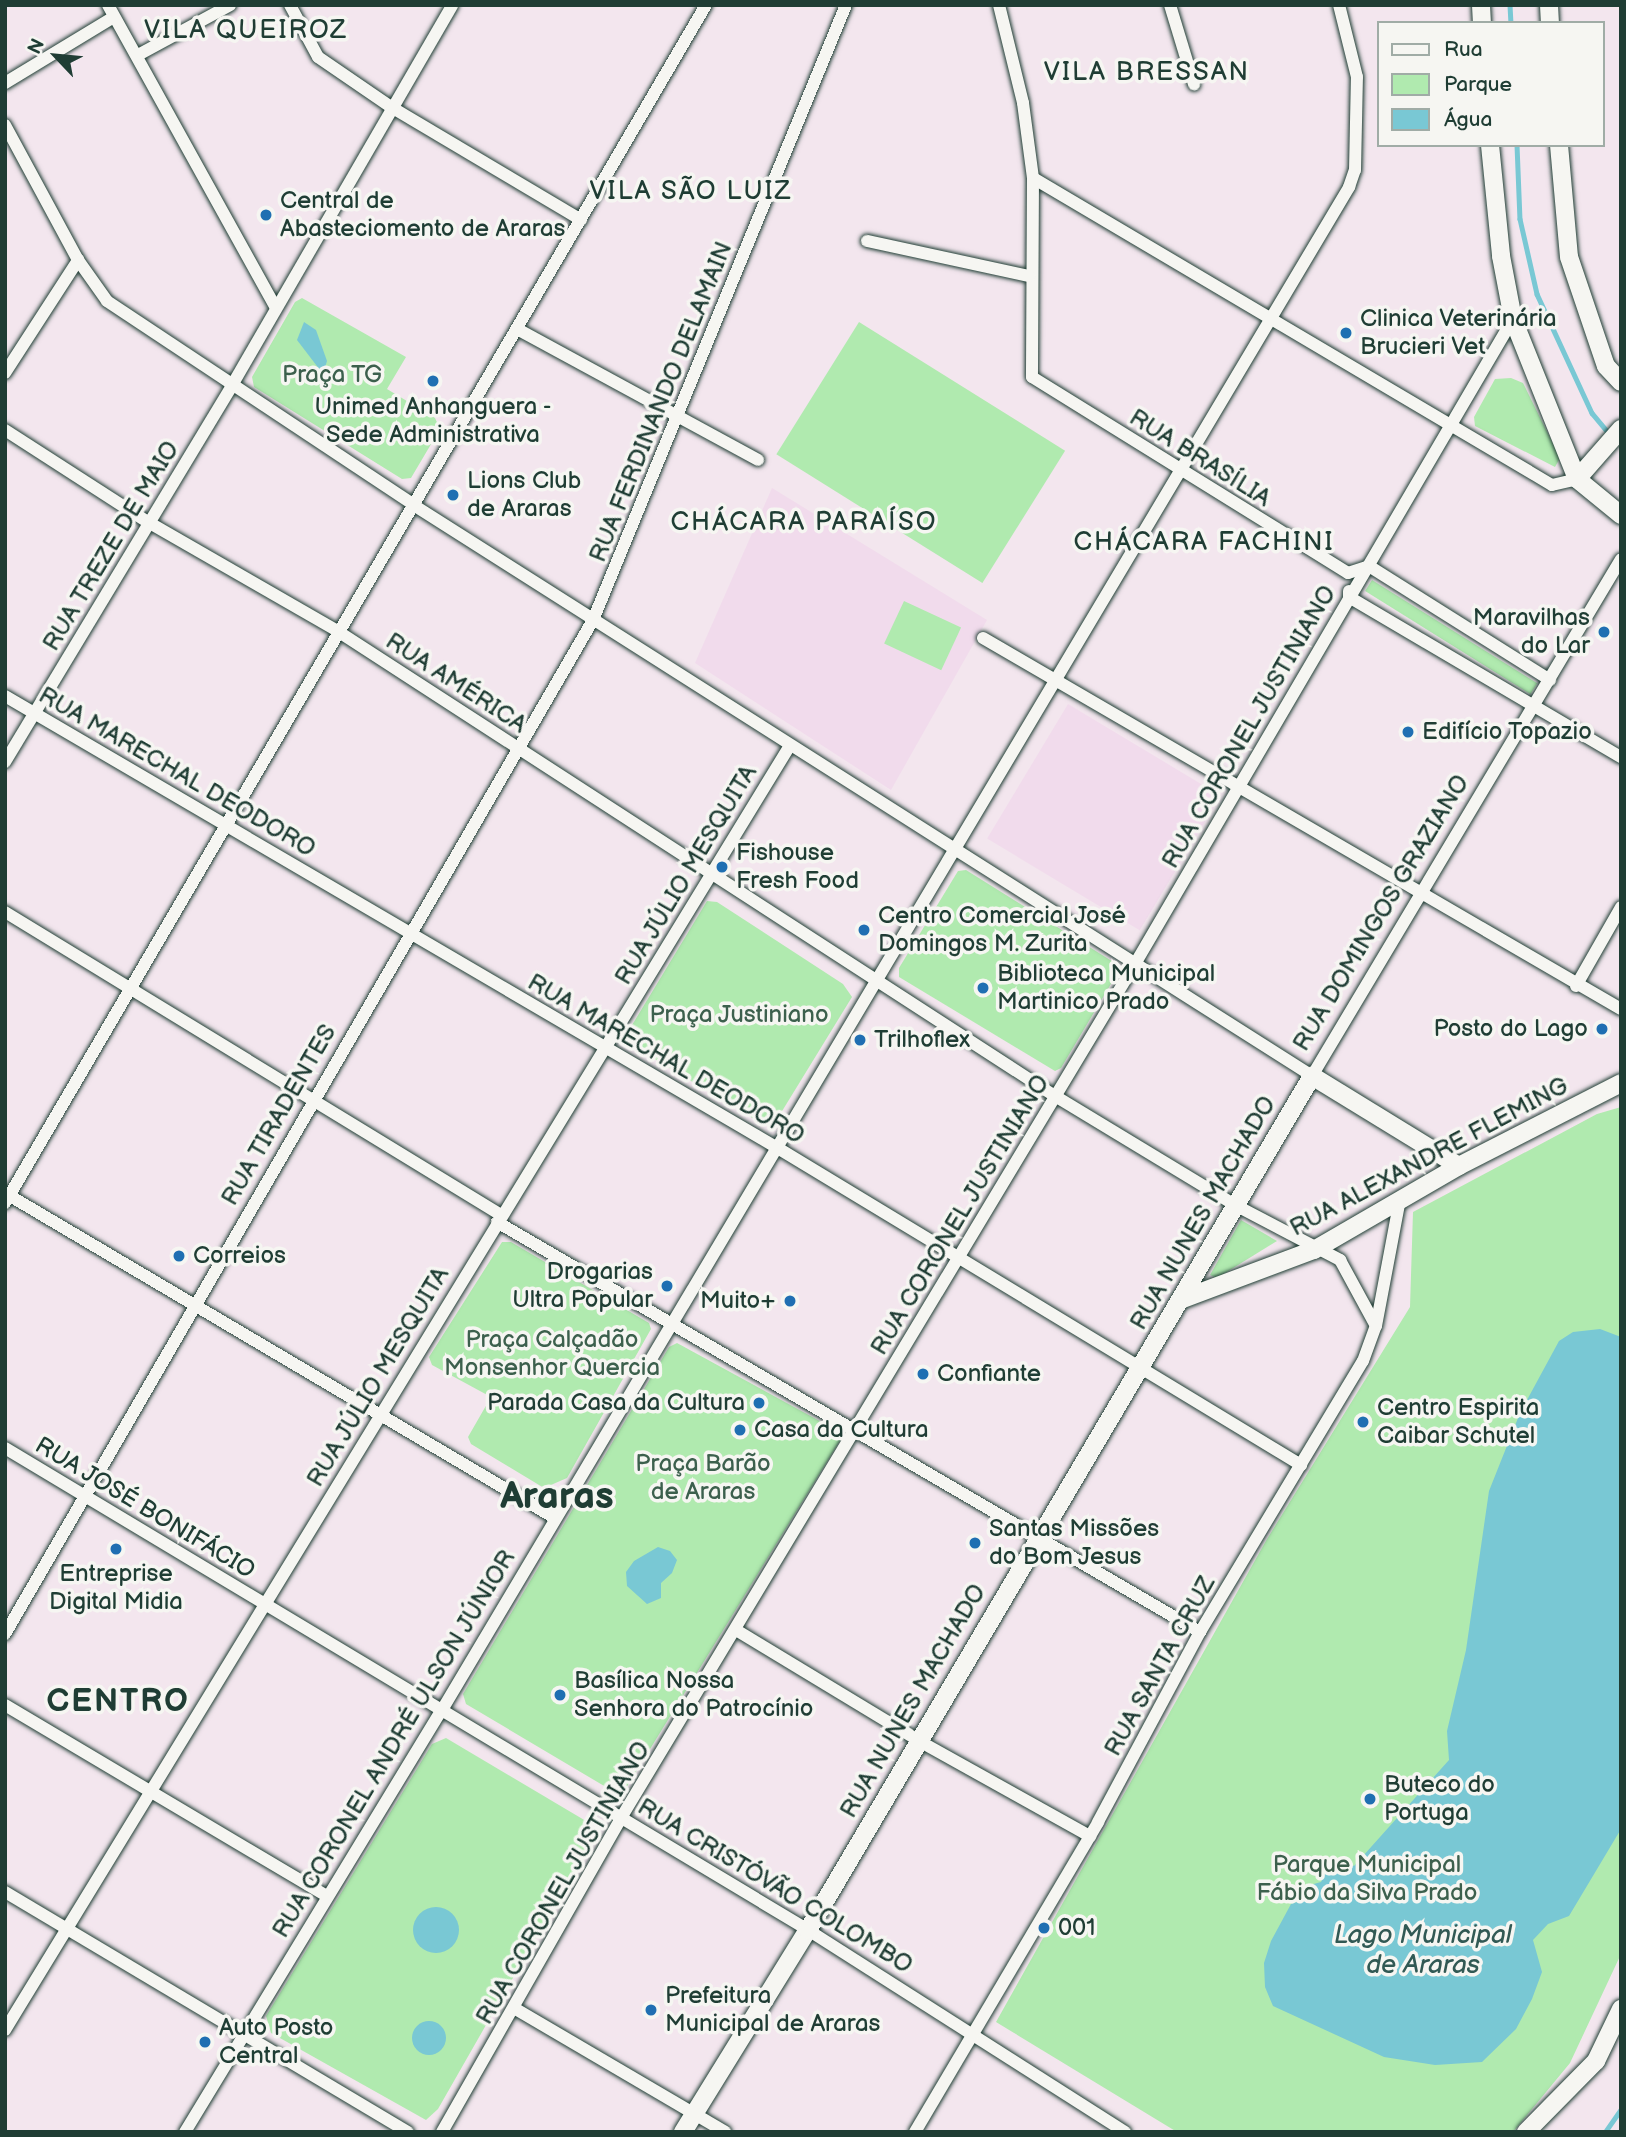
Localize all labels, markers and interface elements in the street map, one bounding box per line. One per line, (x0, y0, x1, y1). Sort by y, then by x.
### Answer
district label: VILA QUEIROZ (146, 15, 346, 47)
north arrow (21, 21, 91, 91)
legend (1378, 21, 1605, 147)
text: N (23, 35, 50, 58)
text: Rua (1444, 37, 1483, 62)
district label: VILA BRESSAN (1045, 57, 1249, 89)
text: Parque (1444, 72, 1512, 97)
text: Água (1444, 107, 1492, 132)
district label: VILA SÃO LUIZ (591, 176, 791, 208)
place label: Central de Abasteciomento de Araras (280, 187, 565, 243)
marker: Central de Abasteciomento de Araras (258, 207, 274, 223)
street label: RUA FERDINANDO DELAMAIN (583, 238, 739, 566)
place label: Clinica Veterinária Brucieri Vet (1360, 305, 1557, 361)
marker: Clinica Veterinária Brucieri Vet (1338, 325, 1354, 341)
park label: Praça TG (282, 361, 382, 389)
marker: Unimed Anhanguera - Sede Administrativa (425, 373, 441, 389)
place label: Unimed Anhanguera - Sede Administrativa (314, 393, 552, 449)
street label: RUA BRASÍLIA (1124, 403, 1276, 513)
street label: RUA TREZE DE MAIO (37, 436, 185, 656)
place label: Lions Club de Araras (467, 467, 581, 523)
marker: Lions Club de Araras (445, 487, 461, 503)
district label: CHÁCARA PARAÍSO (672, 507, 936, 539)
district label: CHÁCARA FACHINI (1075, 527, 1333, 559)
street label: RUA CORONEL JUSTINIANO (1156, 580, 1342, 874)
place label: Maravilhas do Lar (1473, 604, 1590, 660)
marker: Maravilhas do Lar (1596, 624, 1612, 640)
street label: RUA AMÉRICA (380, 627, 532, 739)
street label: RUA MARECHAL DEODORO (33, 681, 321, 863)
place label: Edifício Topazio (1422, 718, 1593, 746)
marker: Edifício Topazio (1400, 724, 1416, 740)
street label: RUA JÚLIO MESQUITA (609, 759, 763, 991)
street label: RUA DOMINGOS GRAZIANO (1287, 770, 1475, 1056)
place label: Fishouse Fresh Food (736, 839, 859, 895)
marker: Fishouse Fresh Food (714, 859, 730, 875)
place label: Centro Comercial José Domingos M. Zurita (878, 902, 1127, 958)
marker: Centro Comercial José Domingos M. Zurita (856, 922, 872, 938)
place label: Biblioteca Municipal Martinico Prado (997, 960, 1215, 1016)
street label: RUA MARECHAL DEODORO (522, 968, 810, 1150)
marker: Biblioteca Municipal Martinico Prado (975, 980, 991, 996)
park label: Praça Justiniano (649, 1001, 829, 1029)
place label: Posto do Lago (1434, 1015, 1588, 1043)
street label: RUA TIRADENTES (215, 1019, 343, 1211)
marker: Posto do Lago (1594, 1021, 1610, 1037)
place label: Trilhoflex (874, 1026, 970, 1054)
marker: Trilhoflex (852, 1032, 868, 1048)
street label: RUA CORONEL JUSTINIANO (864, 1069, 1056, 1361)
street label: RUA ALEXANDRE FLEMING (1285, 1071, 1573, 1243)
street label: RUA NUNES MACHADO (1124, 1091, 1282, 1335)
place label: Correios (193, 1242, 286, 1270)
marker: Correios (171, 1248, 187, 1264)
place label: Drogarias Ultra Popular (512, 1258, 653, 1314)
street label: RUA JÚLIO MESQUITA (301, 1261, 455, 1493)
marker: Drogarias Ultra Popular (659, 1278, 675, 1294)
place label: Muito+ (700, 1287, 776, 1315)
marker: Muito+ (782, 1293, 798, 1309)
park label: Praça Calçadão Monsenhor Quercia (444, 1326, 660, 1382)
place label: Confiante (937, 1360, 1041, 1388)
marker: Confiante (915, 1366, 931, 1382)
place label: Parada Casa da Cultura (487, 1389, 745, 1417)
place label: Centro Espirita Caibar Schutel (1377, 1394, 1539, 1450)
marker: Parada Casa da Cultura (751, 1395, 767, 1411)
marker: Centro Espirita Caibar Schutel (1355, 1414, 1371, 1430)
place label: Casa da Cultura (754, 1416, 929, 1444)
marker: Casa da Cultura (732, 1422, 748, 1438)
street label: RUA JOSÉ BONIFÁCIO (29, 1431, 261, 1585)
park label: Praça Barão de Araras (635, 1450, 771, 1506)
district label: Araras (500, 1474, 614, 1520)
place label: Santas Missões do Bom Jesus (989, 1515, 1159, 1571)
marker: Santas Missões do Bom Jesus (967, 1535, 983, 1551)
marker: Entreprise Digital Midia (108, 1541, 124, 1557)
street label: RUA CORONEL ANDRÉ ULSON JÚNIOR (266, 1544, 522, 1944)
place label: Entreprise Digital Midia (49, 1560, 183, 1616)
street label: RUA SANTA CRUZ (1098, 1571, 1222, 1761)
street label: RUA NUNES MACHADO (834, 1579, 992, 1823)
place label: Basílica Nossa Senhora do Patrocínio (574, 1667, 813, 1723)
district label: CENTRO (47, 1683, 189, 1721)
marker: Basílica Nossa Senhora do Patrocínio (552, 1687, 568, 1703)
street label: RUA CORONEL JUSTINIANO (470, 1736, 656, 2030)
place label: Buteco do Portuga (1384, 1771, 1495, 1827)
marker: Buteco do Portuga (1362, 1791, 1378, 1807)
street label: RUA CRISTÓVÃO COLOMBO (632, 1792, 918, 1980)
park label: Parque Municipal Fábio da Silva Prado (1256, 1851, 1478, 1907)
place label: 001 (1058, 1914, 1096, 1942)
marker: 001 (1036, 1920, 1052, 1936)
water label: Lago Municipal de Araras (1334, 1920, 1512, 1982)
place label: Prefeitura Municipal de Araras (665, 1982, 880, 2038)
marker: Prefeitura Municipal de Araras (643, 2002, 659, 2018)
place label: Auto Posto Central (219, 2014, 333, 2070)
marker: Auto Posto Central (197, 2034, 213, 2050)

